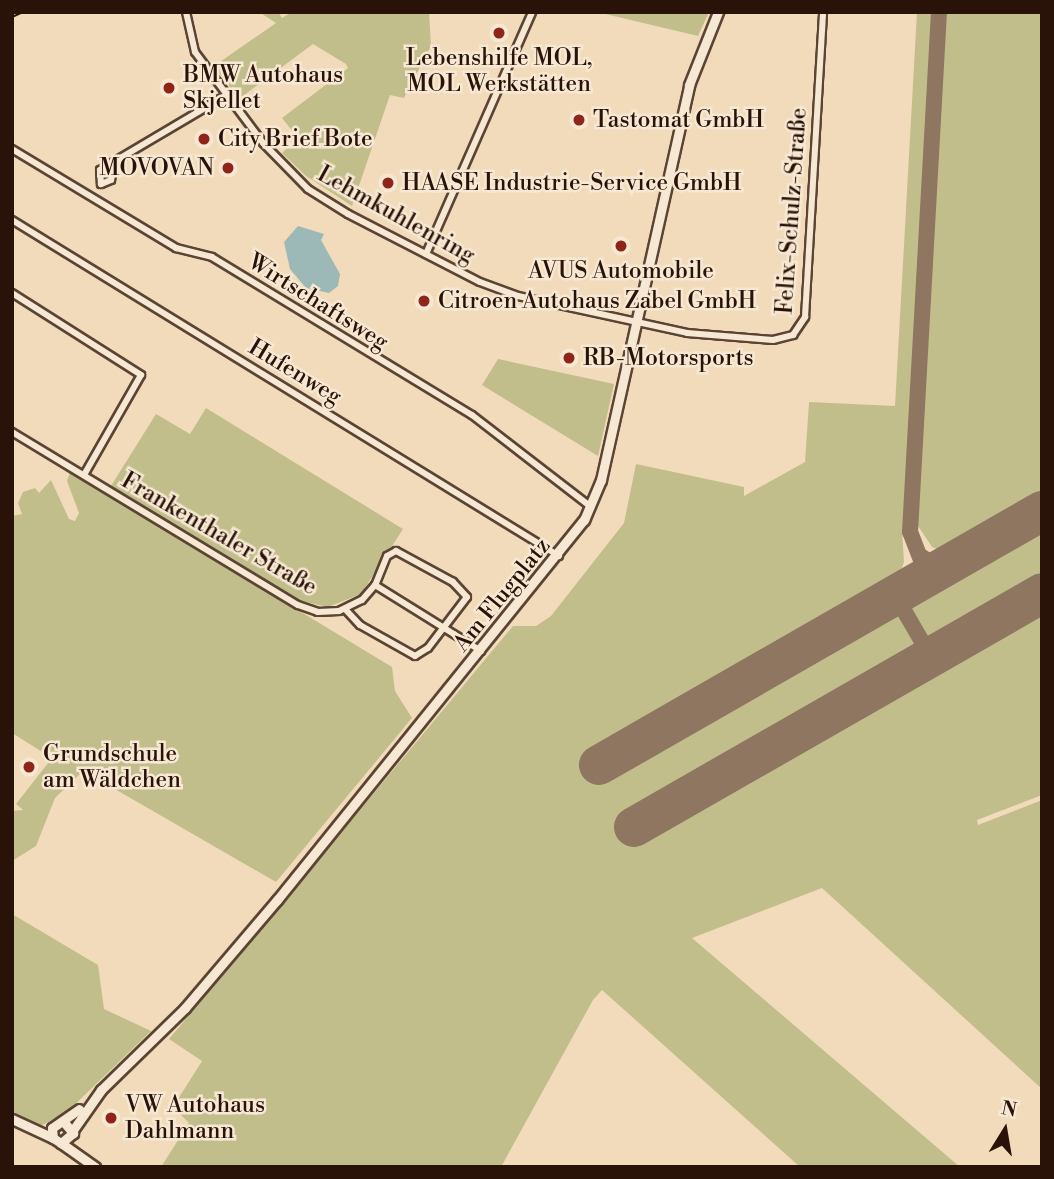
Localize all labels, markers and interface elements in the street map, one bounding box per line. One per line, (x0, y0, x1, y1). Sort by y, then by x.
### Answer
marker: Lebenshilfe MOL, MOL Werkstätten (491, 25, 507, 41)
place label: Lebenshilfe MOL, MOL Werkstätten (406, 44, 592, 98)
place label: BMW Autohaus Skjellet (183, 61, 343, 115)
marker: BMW Autohaus Skjellet (161, 80, 177, 96)
place label: Tastomat GmbH (593, 106, 764, 134)
street label: Felix-Schulz-Straße (771, 107, 813, 315)
marker: Tastomat GmbH (571, 112, 587, 128)
place label: City Brief Bote (218, 125, 372, 153)
marker: City Brief Bote (196, 131, 212, 147)
place label: MOVOVAN (99, 154, 214, 182)
marker: MOVOVAN (220, 160, 236, 176)
street label: Lehmkuhlenring (312, 160, 480, 270)
place label: HAASE Industrie-Service GmbH (402, 169, 742, 197)
marker: HAASE Industrie-Service GmbH (380, 175, 396, 191)
marker: AVUS Automobile (613, 238, 629, 254)
street label: Wirtschaftsweg (243, 248, 393, 356)
place label: AVUS Automobile (528, 257, 714, 285)
place label: Citroen Autohaus Zabel GmbH (438, 287, 756, 315)
marker: Citroen Autohaus Zabel GmbH (416, 293, 432, 309)
street label: Hufenweg (243, 333, 347, 411)
place label: RB-Motorsports (583, 344, 754, 372)
marker: RB-Motorsports (561, 350, 577, 366)
street label: Frankenthaler Straße (116, 467, 322, 601)
street label: Am Flugplatz (448, 532, 556, 658)
place label: Grundschule am Wäldchen (43, 740, 181, 794)
marker: Grundschule am Wäldchen (21, 759, 37, 775)
place label: VW Autohaus Dahlmann (125, 1091, 265, 1145)
north arrow (970, 1095, 1040, 1165)
text: N (999, 1096, 1019, 1123)
marker: VW Autohaus Dahlmann (103, 1110, 119, 1126)

